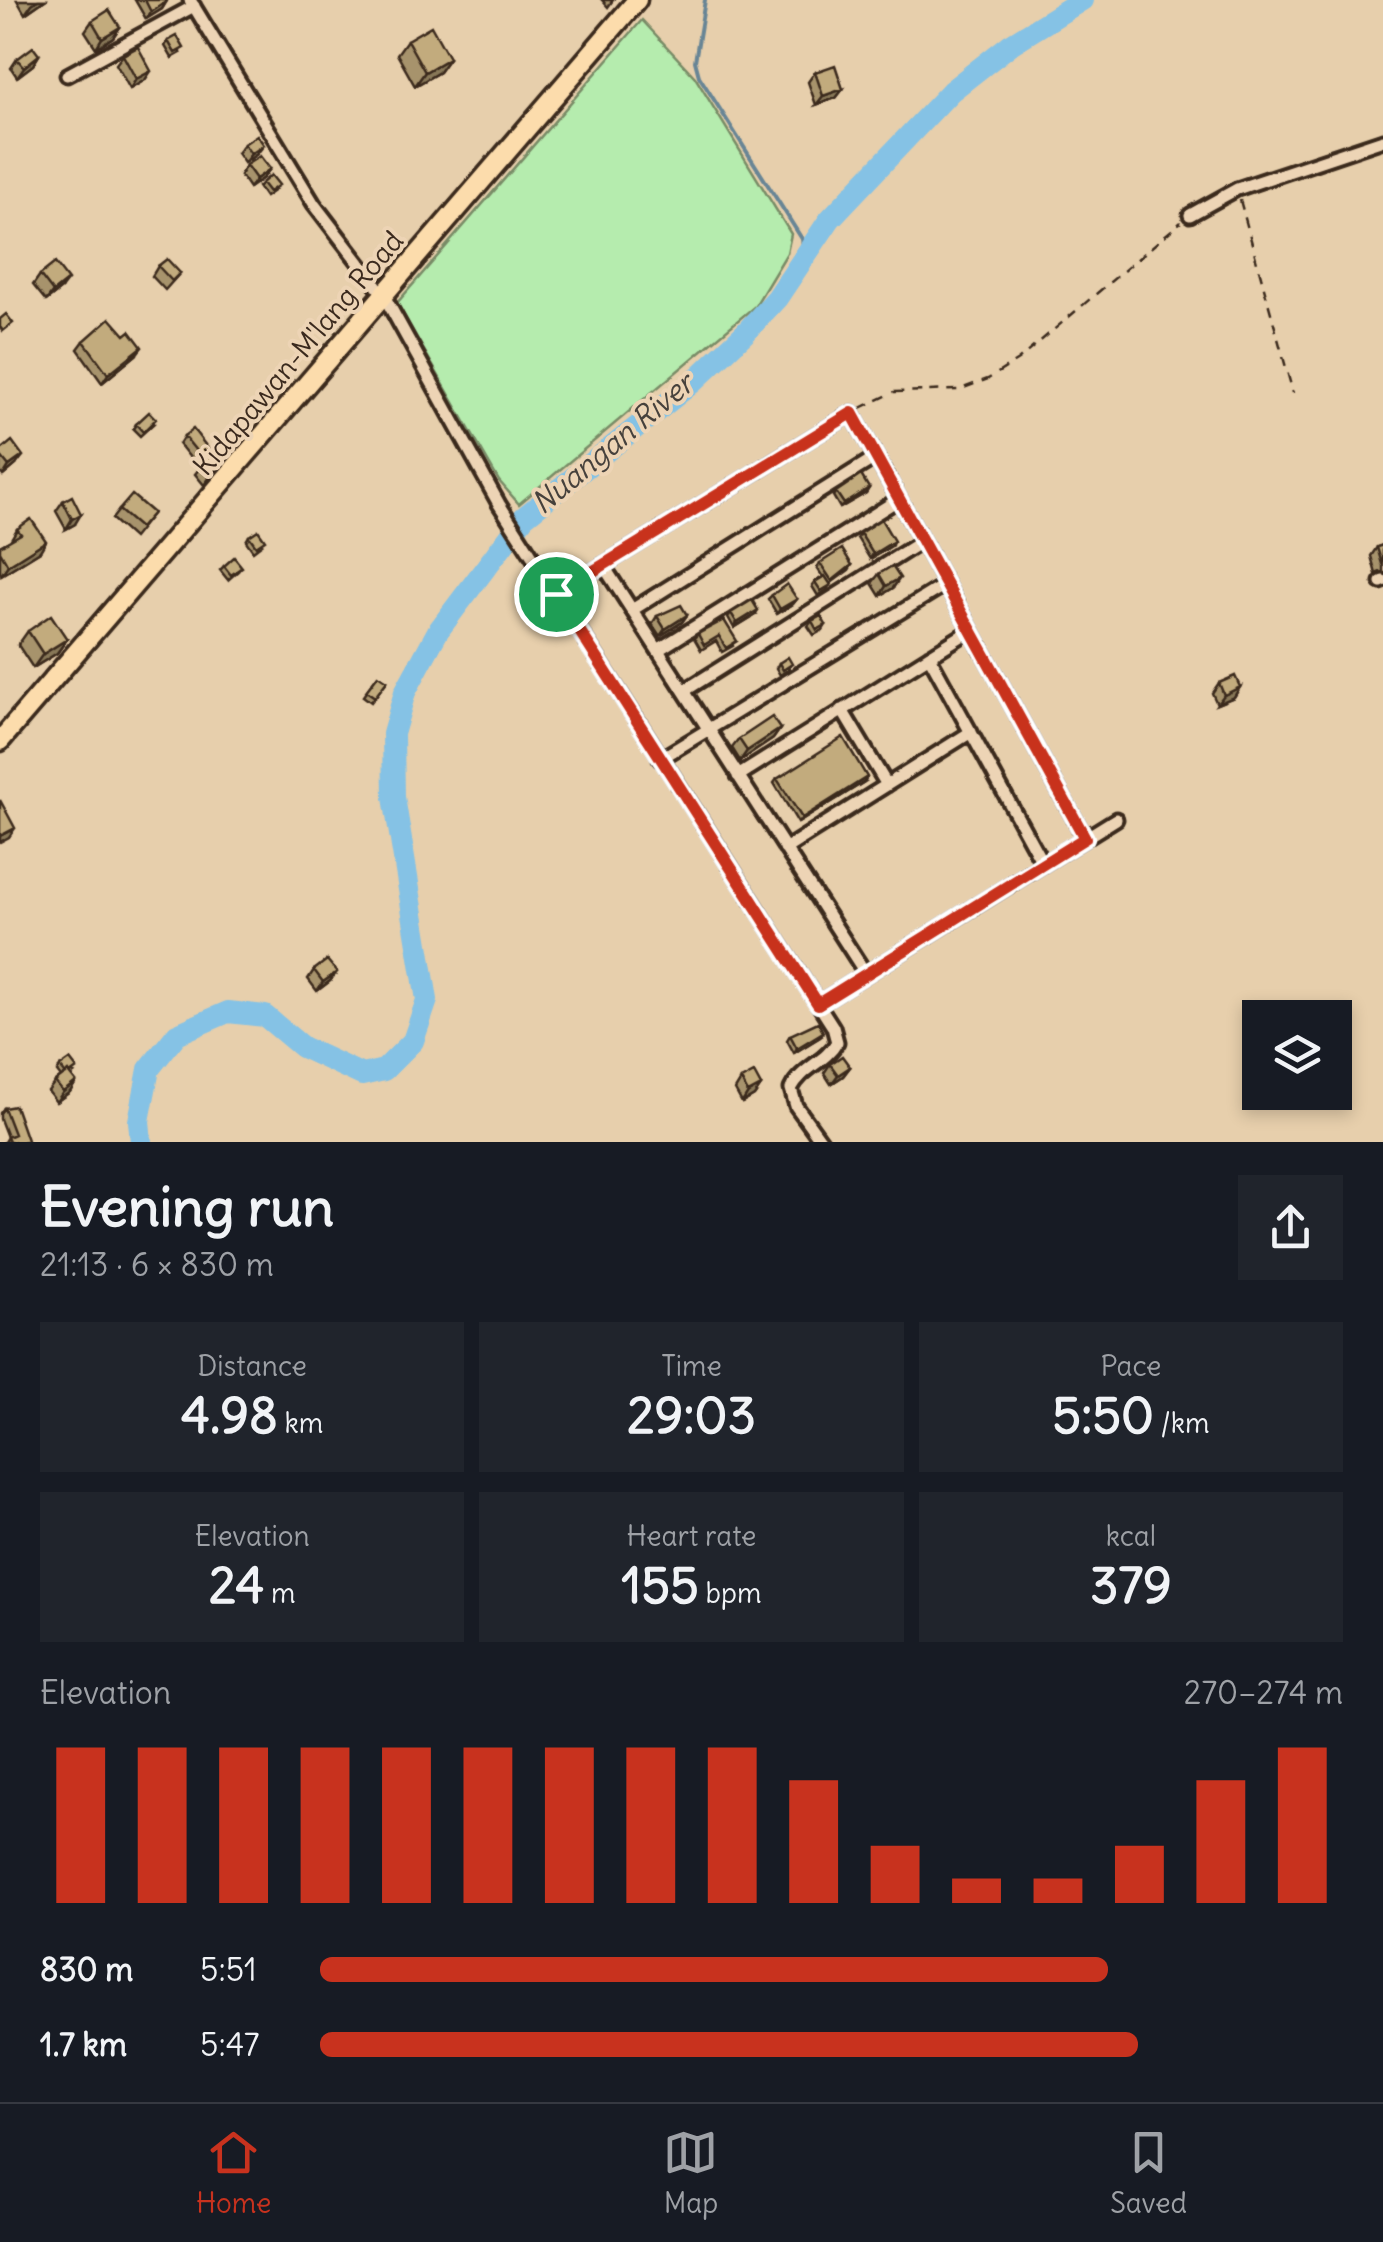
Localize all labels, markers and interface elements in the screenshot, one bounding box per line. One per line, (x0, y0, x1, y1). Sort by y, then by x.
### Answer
street label: Kidapawan-M'lang Road (185, 223, 411, 483)
water label: Nuangan River (523, 362, 704, 522)
pin (514, 552, 599, 637)
icon: arrive (529, 567, 584, 622)
map controls (1242, 1000, 1352, 1110)
button: layers (1242, 1000, 1352, 1110)
text: Evening run (40, 1172, 334, 1241)
button: share (1238, 1175, 1343, 1280)
text: 21:13 · 6 × 830 m (40, 1244, 274, 1285)
text: Distance (197, 1348, 307, 1384)
text: Time (661, 1348, 722, 1384)
text: Pace (1100, 1348, 1161, 1384)
text: 4.98 (181, 1384, 278, 1447)
text: 29:03 (627, 1384, 756, 1447)
text: 5:50 (1052, 1384, 1154, 1447)
text: km (278, 1405, 323, 1441)
text: /km (1154, 1405, 1210, 1441)
text: Elevation (195, 1518, 310, 1554)
text: Heart rate (627, 1518, 756, 1554)
text: kcal (1106, 1518, 1156, 1554)
text: 24 (209, 1554, 264, 1617)
text: 155 (621, 1554, 699, 1617)
text: 379 (1090, 1554, 1172, 1617)
text: m (264, 1575, 296, 1611)
text: bpm (699, 1575, 761, 1611)
text: Elevation (40, 1672, 171, 1713)
text: 270–274 m (1184, 1672, 1343, 1713)
text: 830 m (40, 1949, 133, 1990)
text: 5:51 (200, 1949, 257, 1990)
text: 1.7 km (40, 2024, 127, 2065)
text: 5:47 (200, 2024, 260, 2065)
tab: Home (196, 2125, 271, 2221)
tab: Map (663, 2125, 718, 2221)
tab: Saved (1110, 2125, 1187, 2221)

